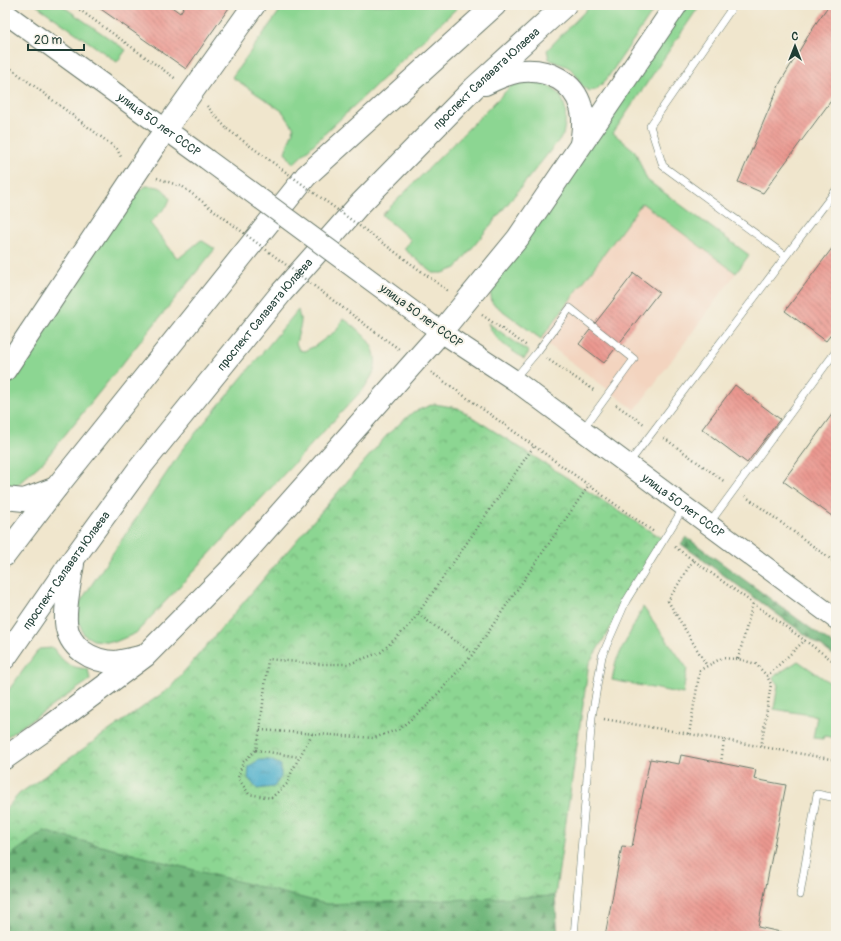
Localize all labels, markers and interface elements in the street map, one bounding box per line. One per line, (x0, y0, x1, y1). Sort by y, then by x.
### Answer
street label: проспект Салавата Юлаева (430, 24, 543, 133)
scale bar (28, 26, 84, 52)
north arrow (775, 26, 815, 66)
text: С (792, 30, 799, 43)
text: 20 m (34, 33, 63, 48)
street label: улица 50 лет СССР (114, 89, 203, 160)
street label: проспект Салавата Юлаева (214, 255, 316, 374)
street label: улица 50 лет СССР (376, 280, 465, 351)
street label: улица 50 лет СССР (638, 469, 727, 541)
street label: проспект Салавата Юлаева (19, 508, 113, 632)

